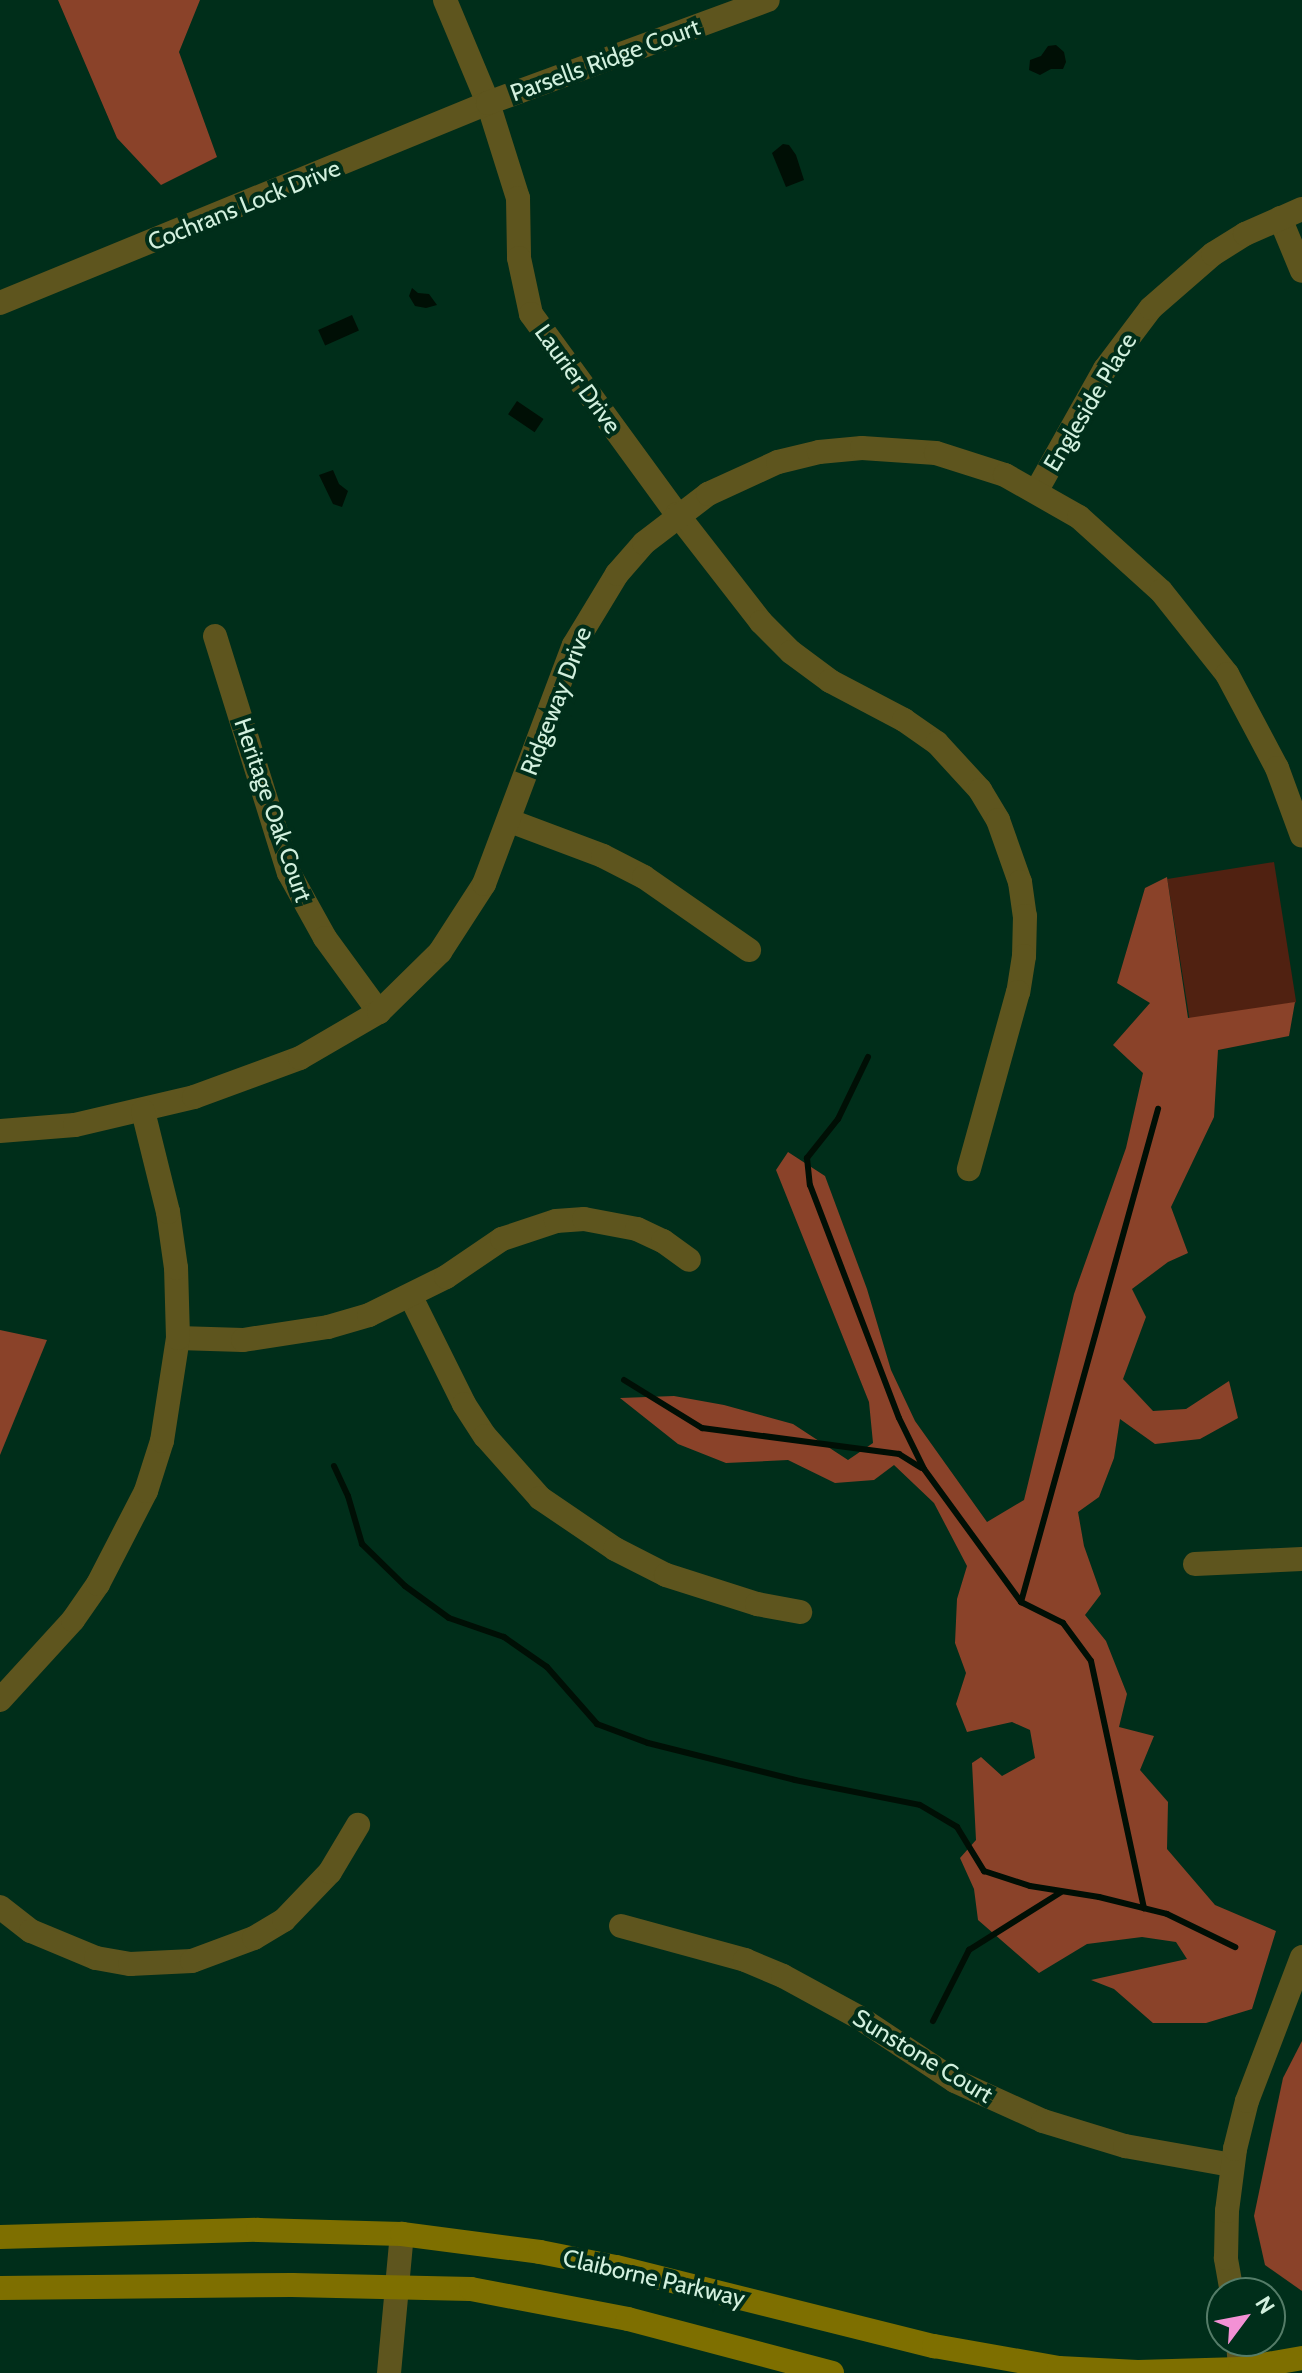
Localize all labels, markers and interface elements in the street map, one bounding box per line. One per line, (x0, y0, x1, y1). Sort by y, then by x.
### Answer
street label: Parsells Ridge Court (506, 12, 704, 108)
street label: Cochrans Lock Drive (144, 153, 344, 257)
street label: Laurier Drive (529, 319, 627, 439)
street label: Engleside Place (1037, 328, 1143, 476)
street label: Ridgeway Drive (514, 623, 598, 779)
street label: Heritage Oak Court (228, 714, 318, 906)
street label: Sunstone Court (848, 2003, 998, 2109)
street label: Claiborne Parkway (560, 2243, 748, 2313)
north arrow (1206, 2277, 1286, 2357)
text: N (1250, 2291, 1281, 2319)

